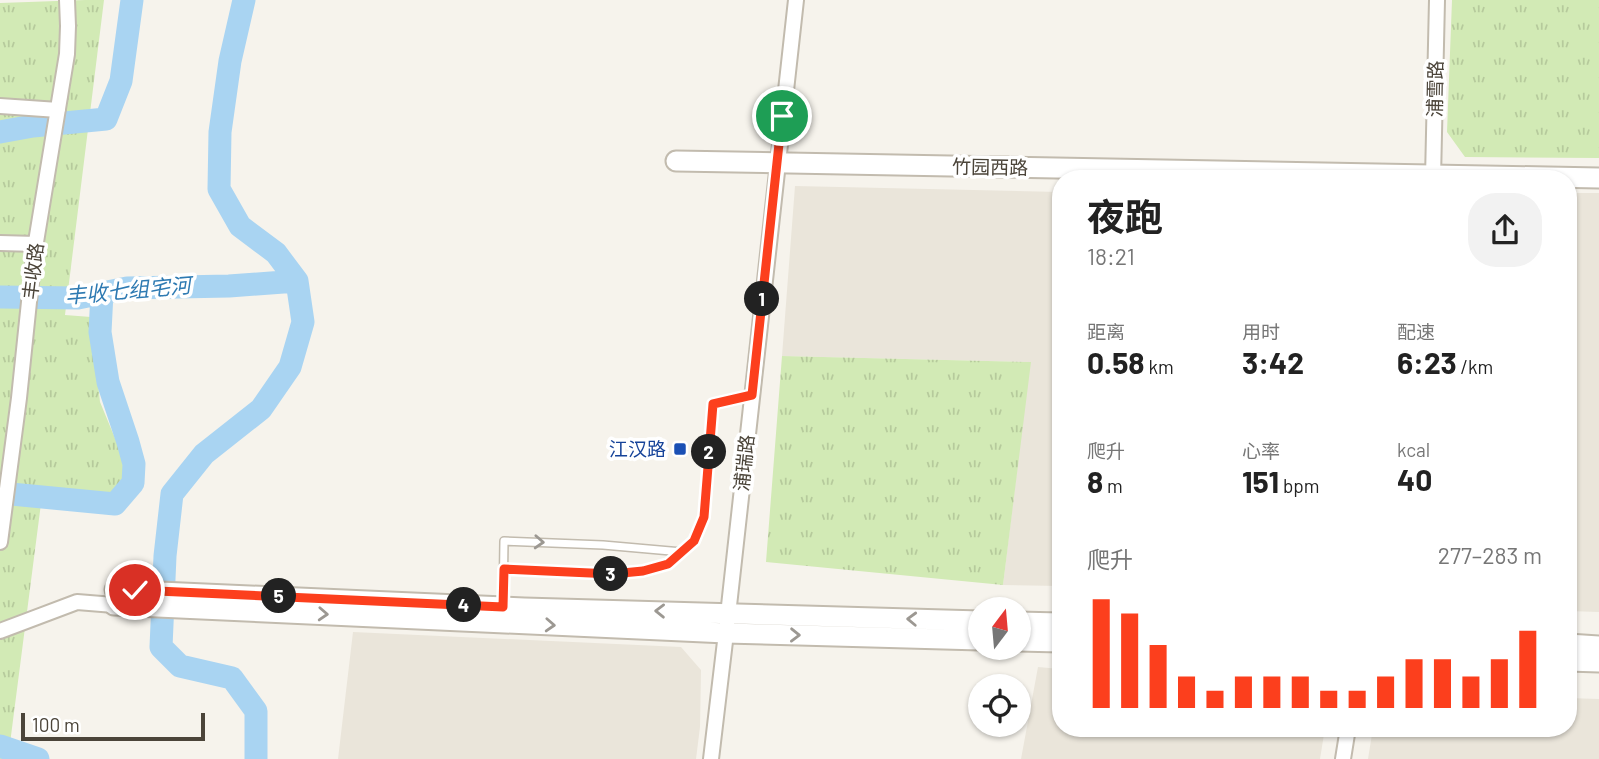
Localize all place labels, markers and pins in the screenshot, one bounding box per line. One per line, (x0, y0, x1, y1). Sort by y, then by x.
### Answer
pin (752, 86, 812, 146)
pin: 1 (744, 282, 780, 316)
pin: 2 (692, 434, 726, 470)
place label: 江汉路 (609, 437, 666, 460)
marker: 江汉路 (672, 441, 688, 457)
pin: 3 (594, 556, 628, 592)
pin (105, 560, 165, 620)
pin: 5 (262, 578, 296, 614)
pin: 4 (447, 588, 482, 622)

